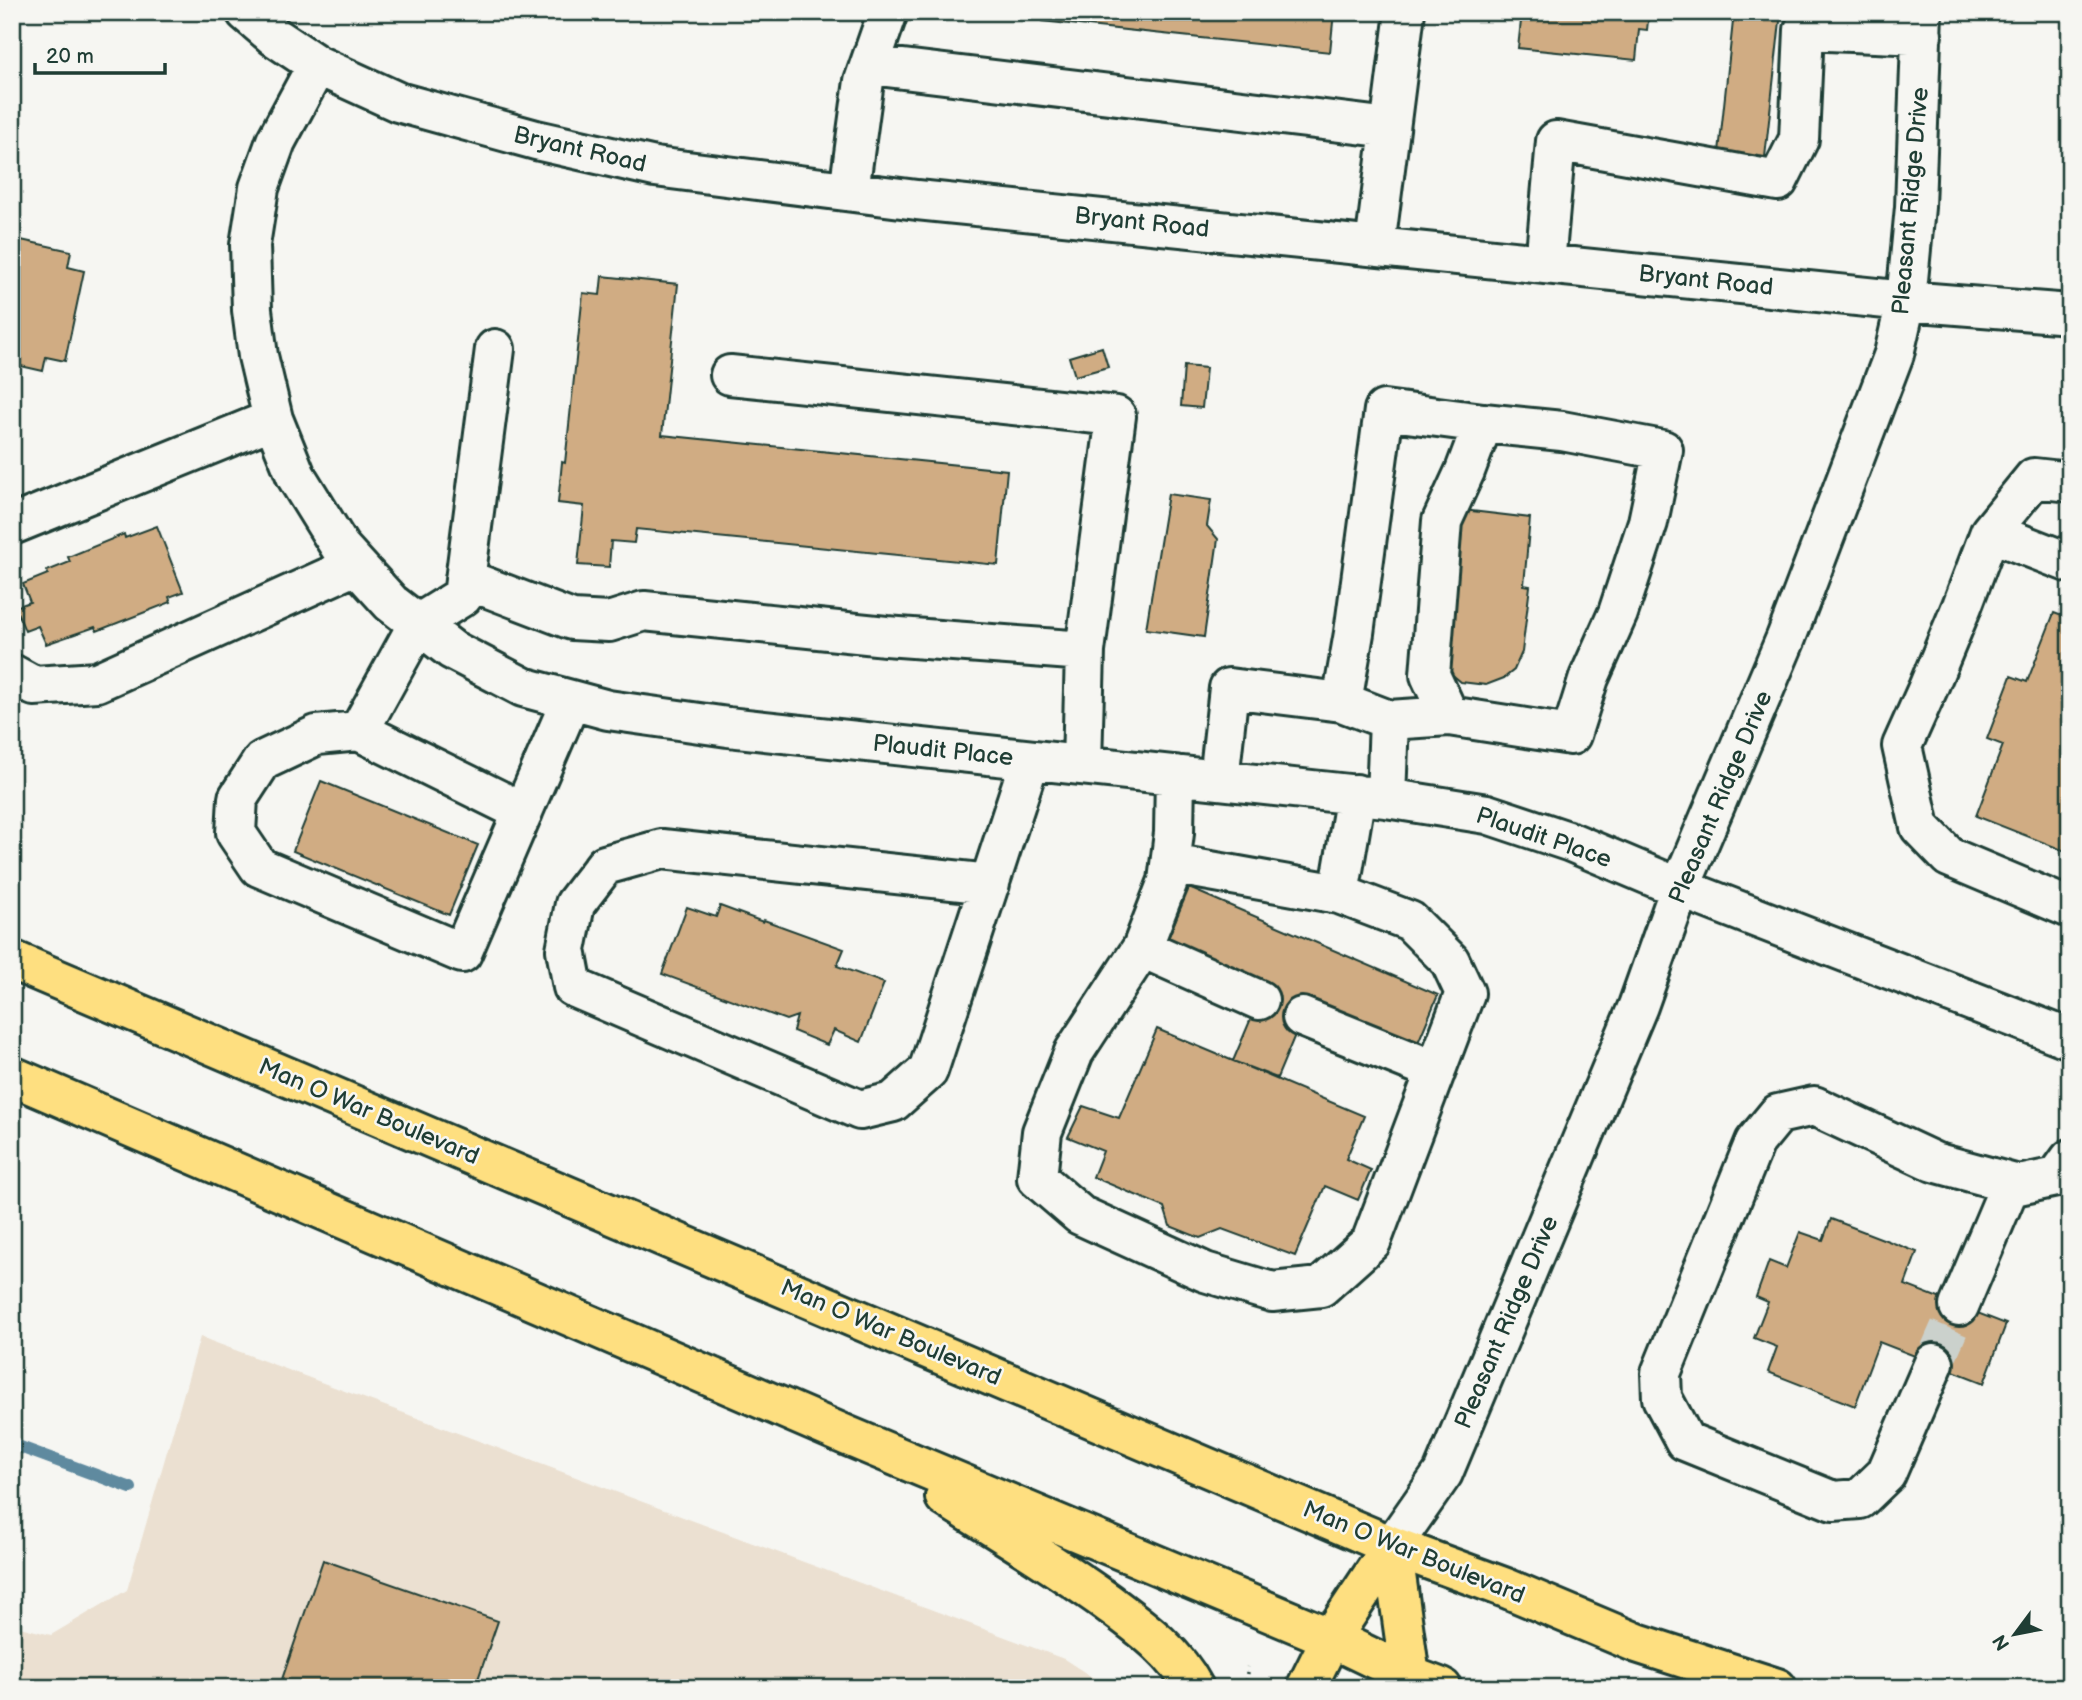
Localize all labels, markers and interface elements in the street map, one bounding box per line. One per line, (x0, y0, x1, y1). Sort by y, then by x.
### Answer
scale bar (35, 32, 164, 76)
text: 20 m (46, 44, 94, 69)
street label: Pleasant Ridge Drive (1886, 86, 1935, 316)
street label: Bryant Road (511, 120, 649, 179)
street label: Bryant Road (1073, 201, 1211, 244)
street label: Bryant Road (1637, 259, 1775, 302)
street label: Pleasant Ridge Drive (1662, 686, 1778, 908)
street label: Plaudit Place (871, 729, 1015, 772)
street label: Plaudit Place (1472, 801, 1615, 874)
street label: Man O War Boulevard (254, 1052, 483, 1171)
street label: Pleasant Ridge Drive (1448, 1211, 1564, 1433)
street label: Man O War Boulevard (776, 1273, 1005, 1392)
street label: Man O War Boulevard (1299, 1495, 1529, 1610)
north arrow (1980, 1598, 2050, 1668)
text: N (1988, 1630, 2015, 1654)

